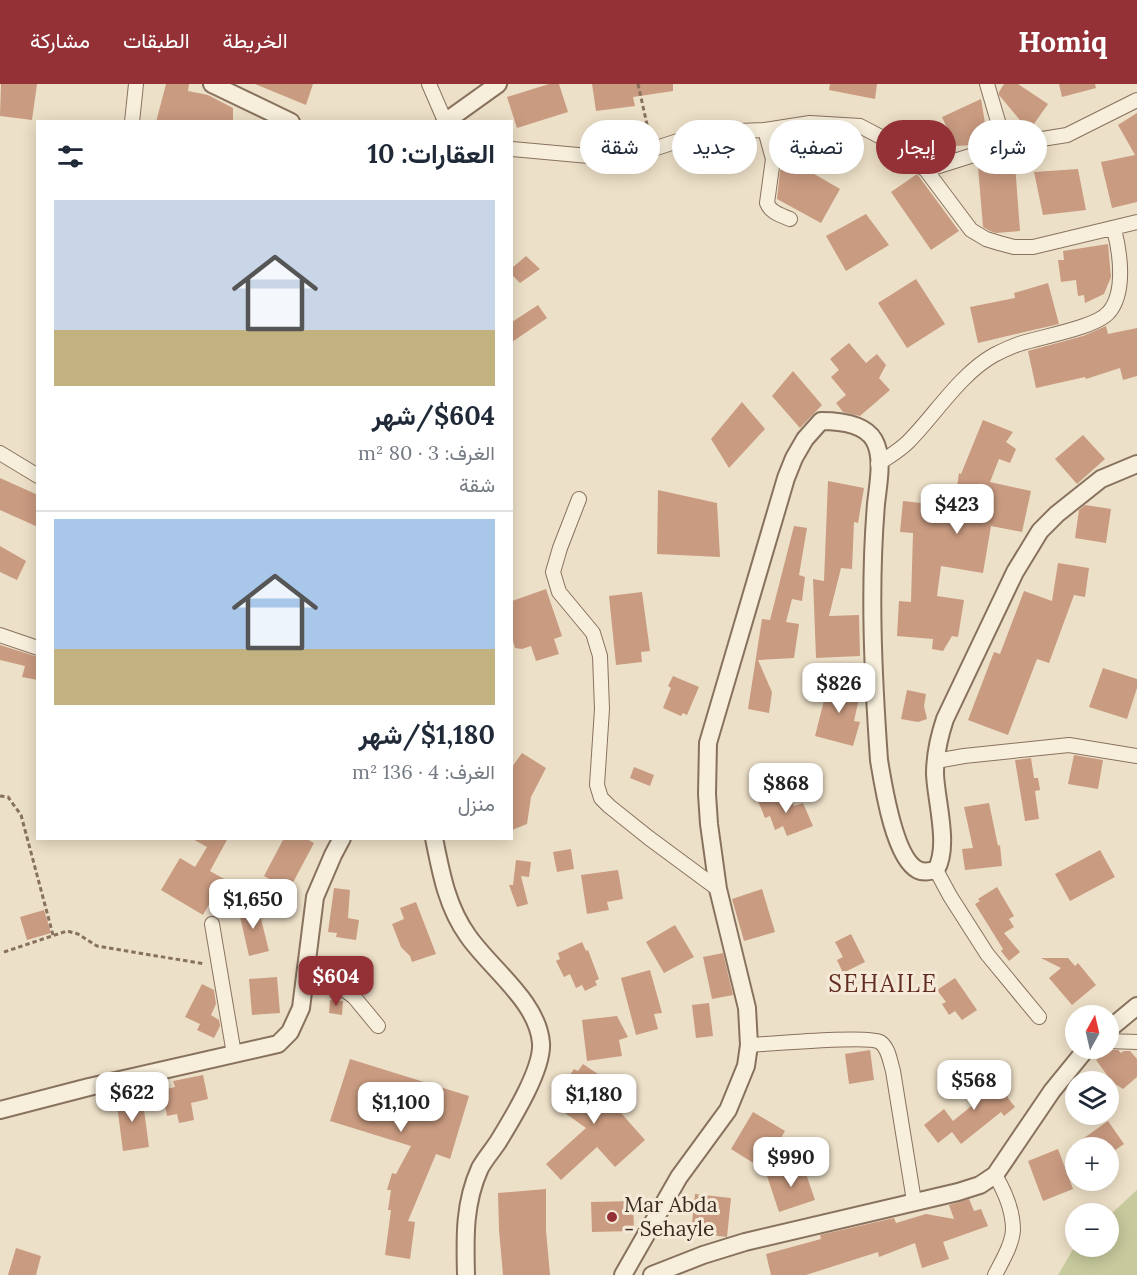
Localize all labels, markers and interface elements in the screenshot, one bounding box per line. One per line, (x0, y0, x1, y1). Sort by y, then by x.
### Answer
text: Homiq (1018, 24, 1107, 60)
text: مشاركة (30, 27, 90, 54)
text: الطبقات (123, 27, 190, 54)
text: الخريطة (223, 27, 288, 54)
chip: شقة (580, 120, 660, 174)
chip: جديد (672, 120, 757, 174)
chip: تصفية (769, 120, 864, 174)
chip: إيجار (876, 120, 956, 174)
chip: شراء (968, 120, 1047, 174)
text: العقارات: 10 (367, 137, 495, 170)
icon: filters (54, 140, 87, 173)
icon: home (221, 239, 329, 347)
text: $604/شهر (372, 399, 495, 432)
text: الغرف: 3 · 80 m² (358, 440, 495, 465)
text: شقة (459, 472, 495, 497)
pin: $423 (921, 484, 993, 535)
text: $423 (935, 491, 979, 516)
icon: home (221, 558, 329, 666)
pin: $826 (803, 663, 875, 714)
text: $826 (816, 670, 862, 695)
text: $1,180/شهر (358, 718, 495, 751)
text: الغرف: 4 · 136 m² (352, 759, 495, 784)
pin: $868 (750, 763, 822, 814)
text: $868 (763, 770, 809, 795)
text: منزل (458, 791, 495, 816)
pin: $1,650 (204, 879, 302, 930)
text: $1,650 (223, 886, 283, 911)
pin: $604 (300, 956, 372, 1007)
text: $604 (313, 963, 359, 988)
district label: SEHAILE (828, 968, 938, 999)
north arrow (1065, 1005, 1119, 1059)
map controls (1065, 1005, 1119, 1257)
pin: $568 (938, 1060, 1010, 1111)
text: $568 (951, 1067, 997, 1092)
button: layers (1065, 1071, 1119, 1125)
pin: $622 (96, 1072, 168, 1123)
pin: $1,180 (545, 1074, 643, 1125)
text: $622 (110, 1079, 154, 1104)
text: $1,180 (565, 1081, 623, 1106)
pin: $1,100 (352, 1082, 450, 1133)
text: $1,100 (372, 1089, 430, 1114)
pin: $990 (755, 1137, 827, 1188)
button: + (1065, 1137, 1119, 1191)
text: $990 (767, 1144, 815, 1169)
place label: Mar Abda - Sehayle (624, 1191, 718, 1242)
button: − (1065, 1203, 1119, 1257)
marker: Mar Abda - Sehayle (605, 1210, 619, 1224)

